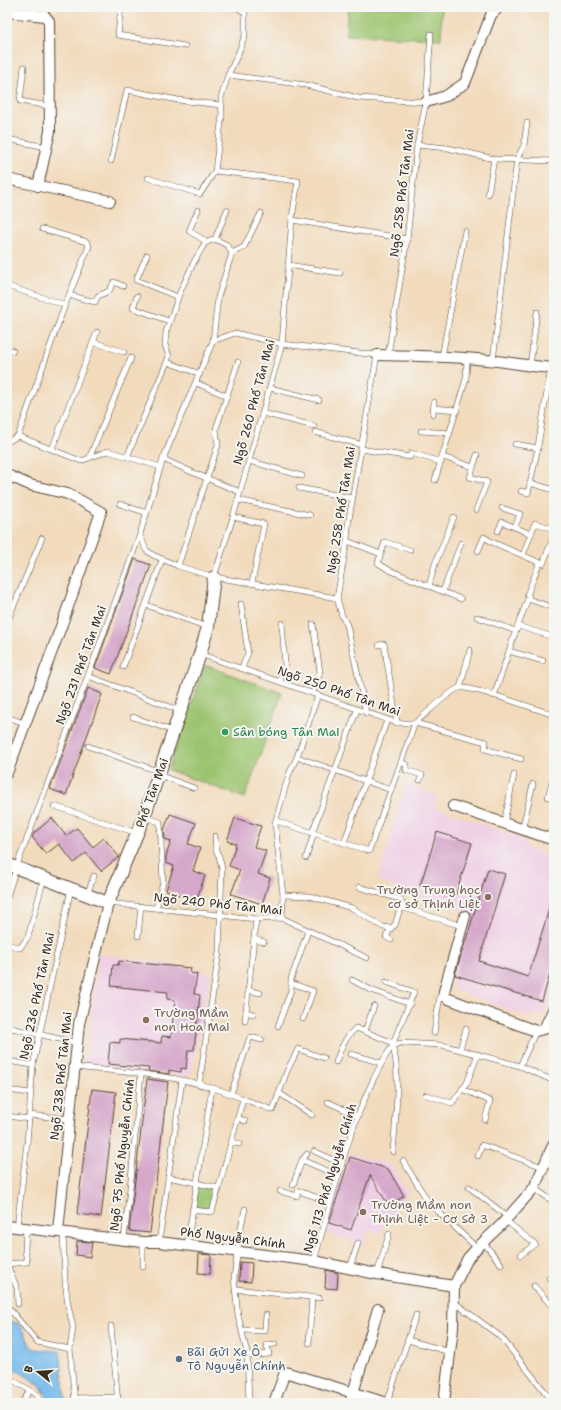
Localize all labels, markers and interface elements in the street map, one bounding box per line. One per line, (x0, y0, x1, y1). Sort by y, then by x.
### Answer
street label: Ngõ 258 Phố Tân Mai (386, 128, 418, 258)
street label: Ngõ 260 Phố Tân Mai (230, 337, 278, 467)
street label: Ngõ 258 Phố Tân Mai (323, 445, 359, 575)
street label: Ngõ 231 Phố Tân Mai (52, 603, 110, 727)
street label: Ngõ 250 Phố Tân Mai (275, 662, 403, 720)
place label: Sân bóng Tân Mai (233, 724, 340, 740)
marker: Sân bóng Tân Mai (220, 727, 230, 737)
street label: Phố Tân Mai (132, 756, 172, 830)
place label: Trường Trung học cơ sở Thịnh Liệt (377, 882, 480, 912)
street label: Ngõ 240 Phố Tân Mai (153, 889, 283, 919)
marker: Trường Trung học cơ sở Thịnh Liệt (483, 892, 493, 902)
street label: Ngõ 236 Phố Tân Mai (16, 931, 58, 1061)
place label: Trường Mầm non Hoa Mai (154, 1005, 230, 1035)
street label: Ngõ 238 Phố Tân Mai (46, 1011, 76, 1141)
marker: Trường Mầm non Hoa Mai (141, 1015, 151, 1025)
street label: Ngõ 75 Phố Nguyễn Chính (106, 1078, 138, 1232)
street label: Ngõ 113 Phố Nguyễn Chính (300, 1101, 360, 1255)
place label: Trường Mầm non Thịnh Liệt - Cơ Sở 3 (371, 1197, 488, 1227)
marker: Trường Mầm non Thịnh Liệt - Cơ Sở 3 (358, 1207, 368, 1217)
street label: Phố Nguyễn Chính (179, 1224, 287, 1252)
place label: Bãi Gửi Xe Ô Tô Nguyễn Chính (187, 1344, 286, 1374)
north arrow (18, 1352, 58, 1392)
marker: Bãi Gửi Xe Ô Tô Nguyễn Chính (174, 1354, 184, 1364)
text: B (21, 1364, 37, 1375)

